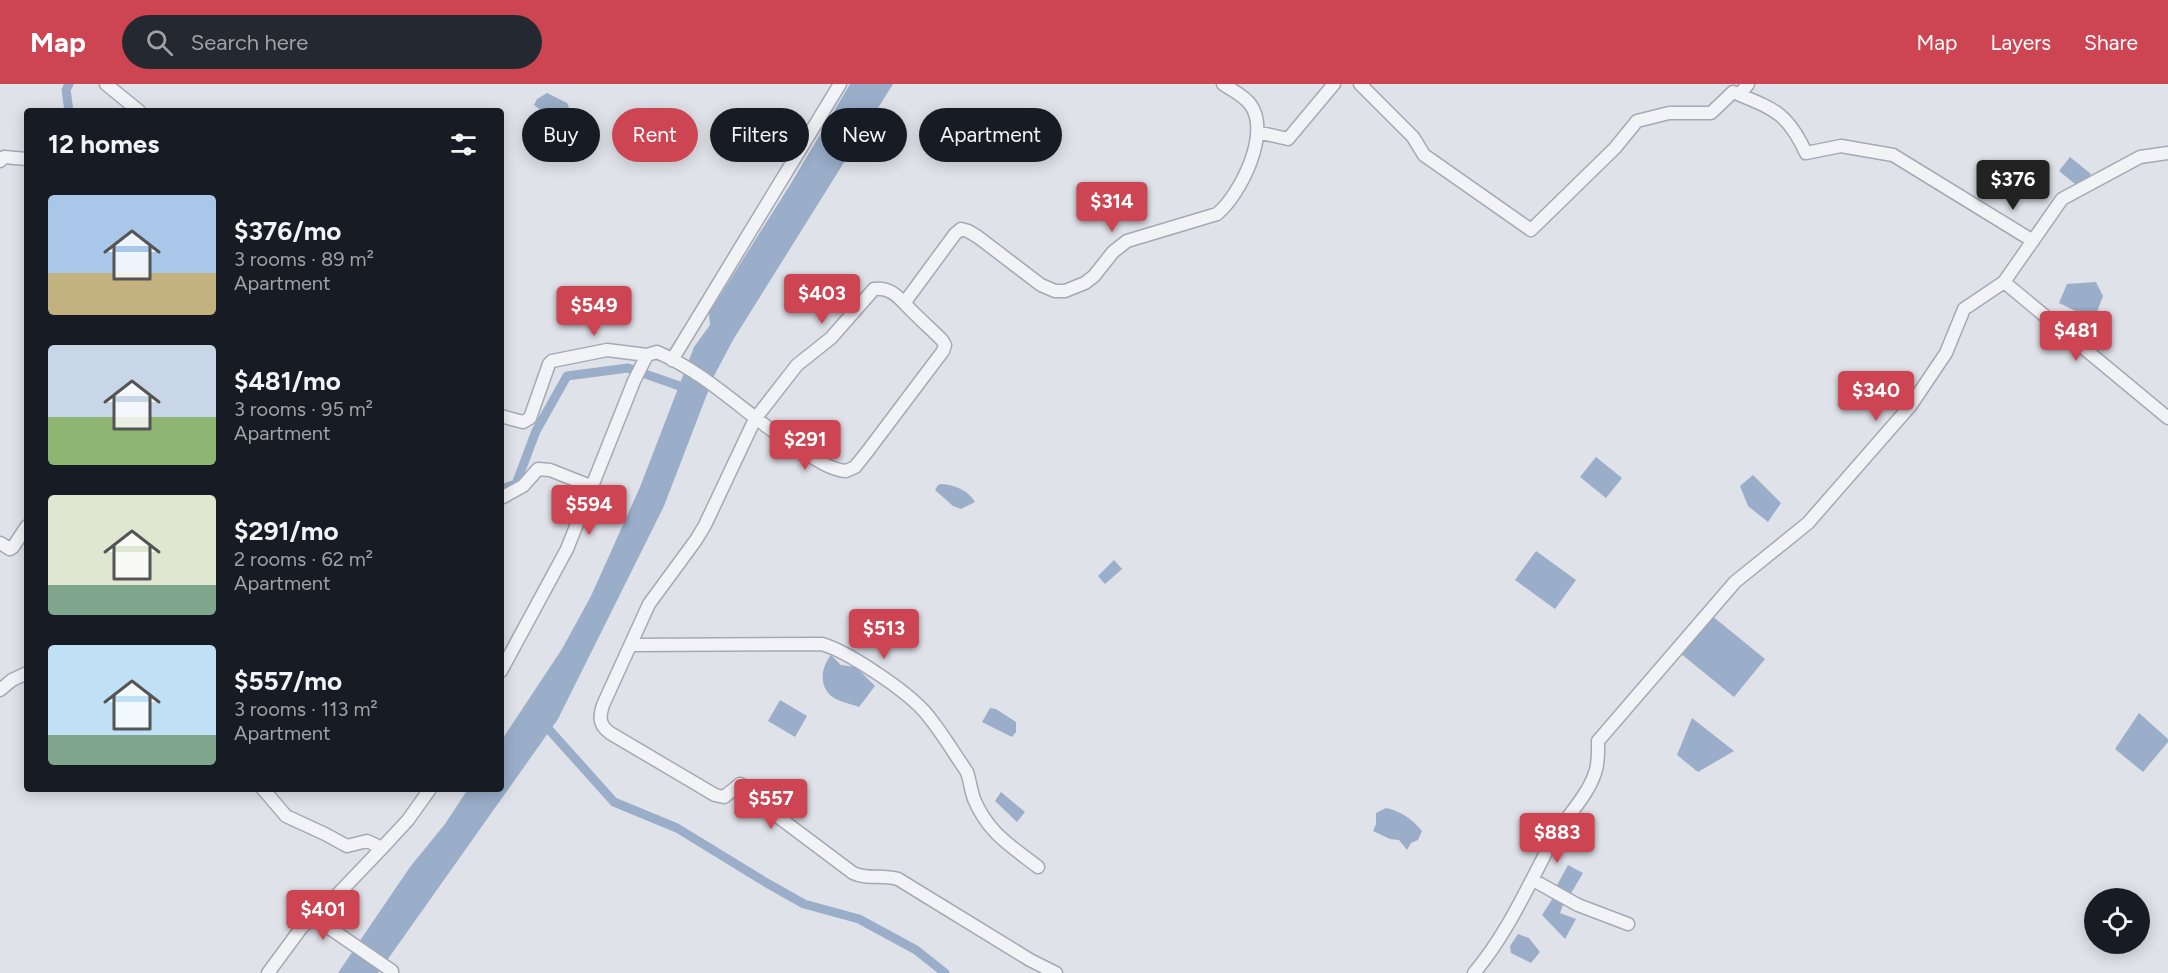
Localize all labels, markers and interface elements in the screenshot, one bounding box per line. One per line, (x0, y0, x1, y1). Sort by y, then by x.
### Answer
search box (122, 15, 542, 69)
text: Map (30, 25, 86, 59)
icon: search (143, 26, 176, 59)
text: Search here (191, 29, 308, 56)
text: Map (1917, 30, 1957, 55)
text: Layers (1990, 30, 2051, 55)
text: Share (2084, 30, 2138, 55)
chip: Buy (522, 108, 600, 162)
chip: Rent (612, 108, 698, 162)
chip: Filters (710, 108, 809, 162)
chip: New (821, 108, 907, 162)
chip: Apartment (919, 108, 1062, 162)
text: 12 homes (48, 128, 159, 160)
icon: filters (447, 128, 480, 161)
pin: $376 (1977, 160, 2049, 211)
text: $376 (1991, 167, 2035, 191)
pin: $314 (1076, 182, 1148, 233)
text: $314 (1090, 189, 1134, 213)
text: $376/mo (234, 215, 341, 247)
icon: home (96, 219, 168, 291)
text: 3 rooms · 89 m² (234, 247, 374, 271)
text: Apartment (234, 271, 331, 295)
pin: $403 (786, 274, 858, 325)
text: $403 (798, 281, 846, 305)
pin: $549 (558, 286, 630, 337)
text: $549 (571, 293, 617, 317)
pin: $481 (2040, 311, 2112, 362)
text: $481 (2054, 318, 2098, 342)
text: $481/mo (234, 365, 341, 397)
icon: home (96, 369, 168, 441)
pin: $340 (1840, 371, 1912, 422)
text: $340 (1852, 378, 1900, 402)
text: 3 rooms · 95 m² (234, 397, 373, 421)
pin: $291 (769, 420, 841, 471)
text: Apartment (234, 421, 331, 445)
text: $291 (784, 427, 826, 451)
pin: $594 (553, 485, 625, 536)
text: $594 (566, 492, 612, 516)
text: $291/mo (234, 515, 339, 547)
icon: home (96, 519, 168, 591)
text: 2 rooms · 62 m² (234, 547, 373, 571)
text: Apartment (234, 571, 331, 595)
pin: $513 (848, 609, 920, 660)
text: $513 (863, 616, 905, 640)
text: $557/mo (234, 665, 342, 697)
icon: home (96, 669, 168, 741)
text: 3 rooms · 113 m² (234, 697, 378, 721)
text: Apartment (234, 721, 331, 745)
pin: $557 (735, 779, 807, 830)
text: $557 (748, 786, 794, 810)
pin: $883 (1521, 813, 1593, 864)
text: $883 (1534, 820, 1580, 844)
map controls (2084, 888, 2150, 954)
button: locate (2084, 888, 2150, 954)
pin: $401 (287, 890, 359, 941)
text: $401 (300, 897, 346, 921)

